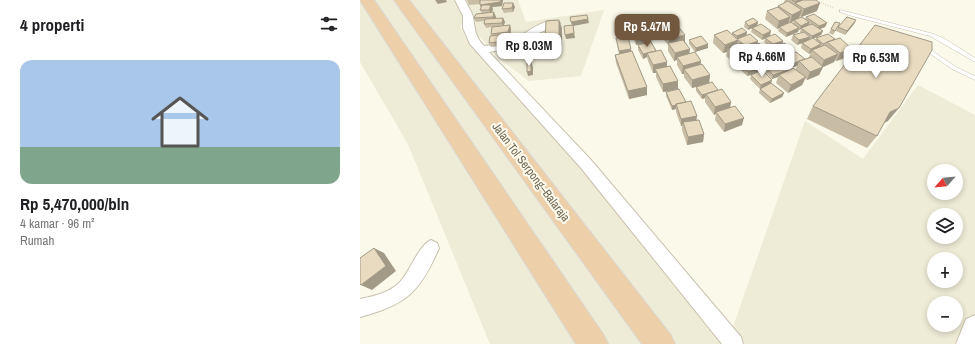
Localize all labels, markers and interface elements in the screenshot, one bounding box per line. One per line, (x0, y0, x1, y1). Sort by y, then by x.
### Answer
text: 4 properti (20, 13, 84, 36)
icon: filters (318, 13, 340, 35)
pin: Rp 5.47M (606, 14, 688, 48)
text: Rp 5.47M (624, 18, 670, 35)
pin: Rp 8.03M (488, 33, 570, 67)
text: Rp 8.03M (506, 37, 552, 54)
pin: Rp 4.66M (721, 44, 803, 78)
pin: Rp 6.53M (835, 45, 917, 79)
text: Rp 4.66M (739, 48, 785, 65)
text: Rp 6.53M (853, 49, 899, 66)
icon: home (144, 86, 216, 158)
street label: Jalan Tol Serpong–Balaraja (488, 119, 574, 225)
north arrow (927, 164, 963, 200)
map controls (927, 164, 963, 332)
text: Rp 5,470,000/bln (20, 192, 129, 215)
button: layers (927, 208, 963, 244)
text: 4 kamar · 96 m² (20, 215, 95, 232)
text: Rumah (20, 232, 54, 249)
button: + (927, 252, 963, 288)
button: − (927, 296, 963, 332)

